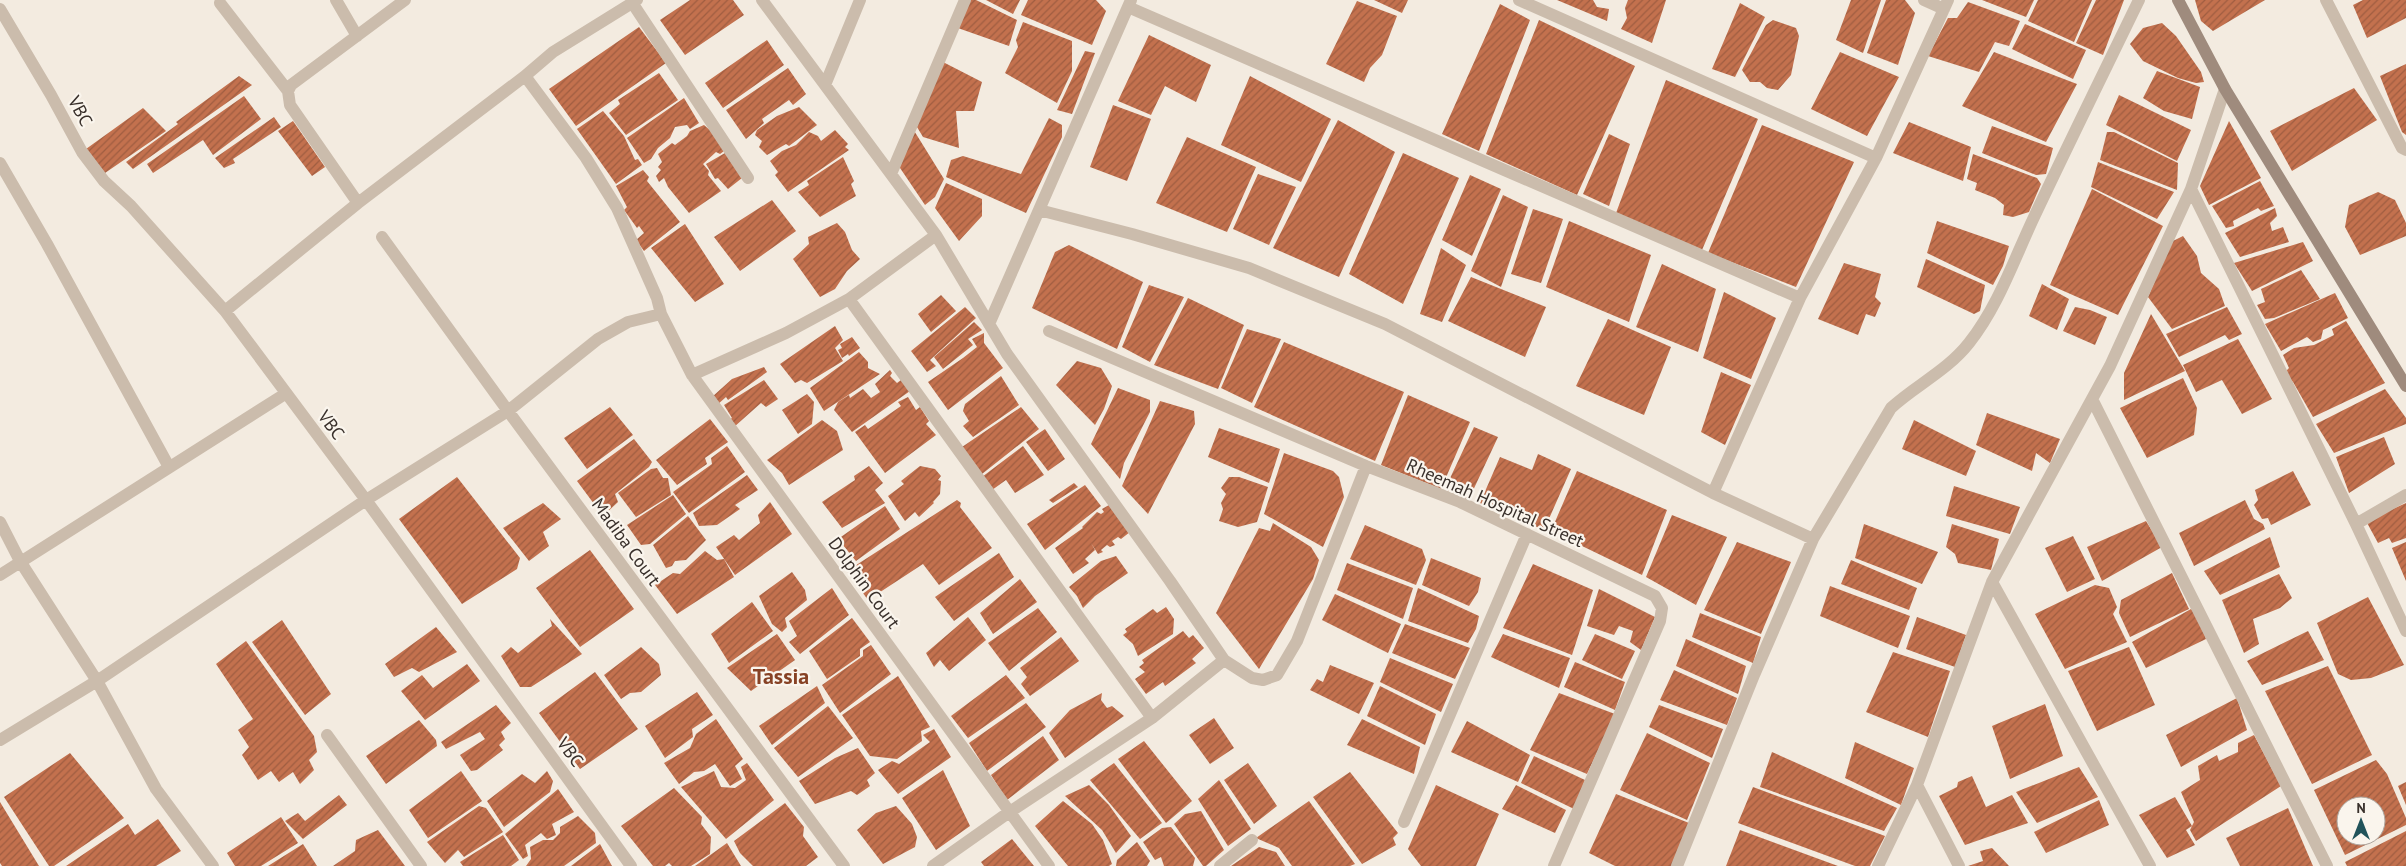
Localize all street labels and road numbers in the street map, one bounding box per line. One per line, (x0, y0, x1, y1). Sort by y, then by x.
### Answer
street label: VBC (63, 91, 98, 130)
street label: VBC (312, 405, 350, 444)
street label: Rheemah Hospital Street (1403, 453, 1587, 552)
street label: Madiba Court (587, 493, 666, 590)
street label: Dolphin Court (824, 532, 905, 633)
street label: VBC (551, 732, 589, 771)

